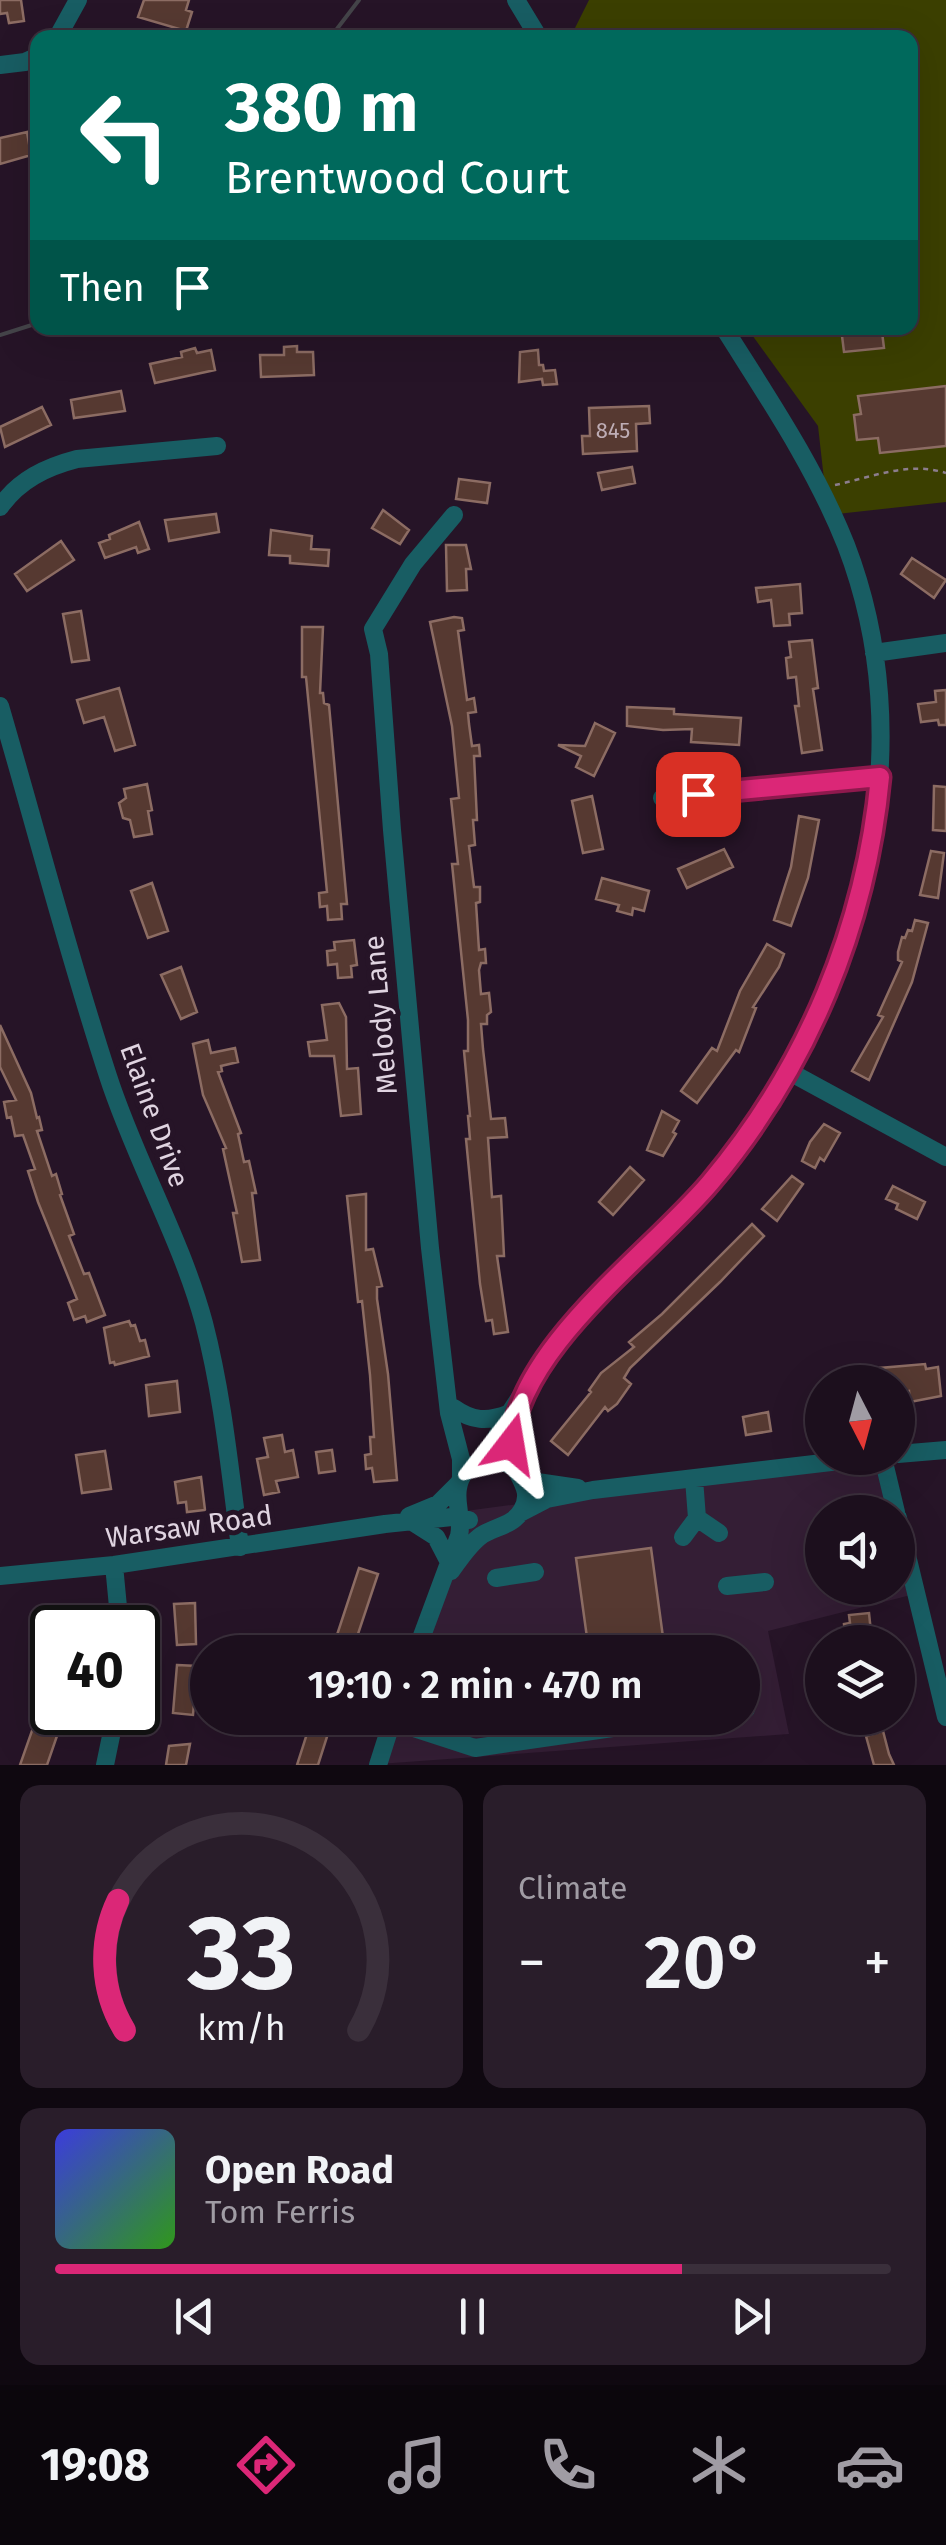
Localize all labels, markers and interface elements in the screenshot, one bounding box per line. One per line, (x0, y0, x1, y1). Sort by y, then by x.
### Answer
text: 380 m (225, 66, 419, 150)
icon: left (60, 70, 190, 200)
text: Brentwood Court (225, 151, 570, 205)
icon: arrive (165, 260, 220, 315)
text: Then (60, 265, 145, 311)
house number: 845 (596, 417, 630, 444)
pin (656, 752, 741, 837)
icon: arrive (671, 767, 726, 822)
street label: Melody Lane (357, 934, 404, 1096)
street label: Elaine Drive (113, 1039, 196, 1192)
north arrow (805, 1365, 915, 1475)
map controls (805, 1365, 915, 1735)
position arrow (459, 1392, 563, 1496)
button: sound (805, 1495, 915, 1605)
street label: Warsaw Road (104, 1498, 274, 1555)
speed limit sign: 40 (30, 1605, 160, 1735)
button: layers (805, 1625, 915, 1735)
text: 19:10 · 2 min · 470 m (307, 1662, 643, 1708)
text: Climate (518, 1869, 627, 1907)
text: 33 (186, 1891, 296, 2016)
text: 20° (644, 1918, 765, 2008)
text: − (518, 1930, 546, 1996)
text: + (864, 1930, 891, 1996)
text: km/h (197, 2007, 286, 2049)
text: Open Road (205, 2147, 394, 2193)
text: Tom Ferris (205, 2193, 355, 2231)
icon: previous (167, 2289, 222, 2344)
icon: pause (445, 2289, 500, 2344)
icon: next (724, 2289, 779, 2344)
icon: directions (231, 2430, 301, 2500)
icon: music (382, 2430, 452, 2500)
icon: phone (533, 2430, 603, 2500)
icon: climate (684, 2430, 754, 2500)
icon: car (835, 2430, 905, 2500)
text: 19:08 (41, 2438, 150, 2492)

